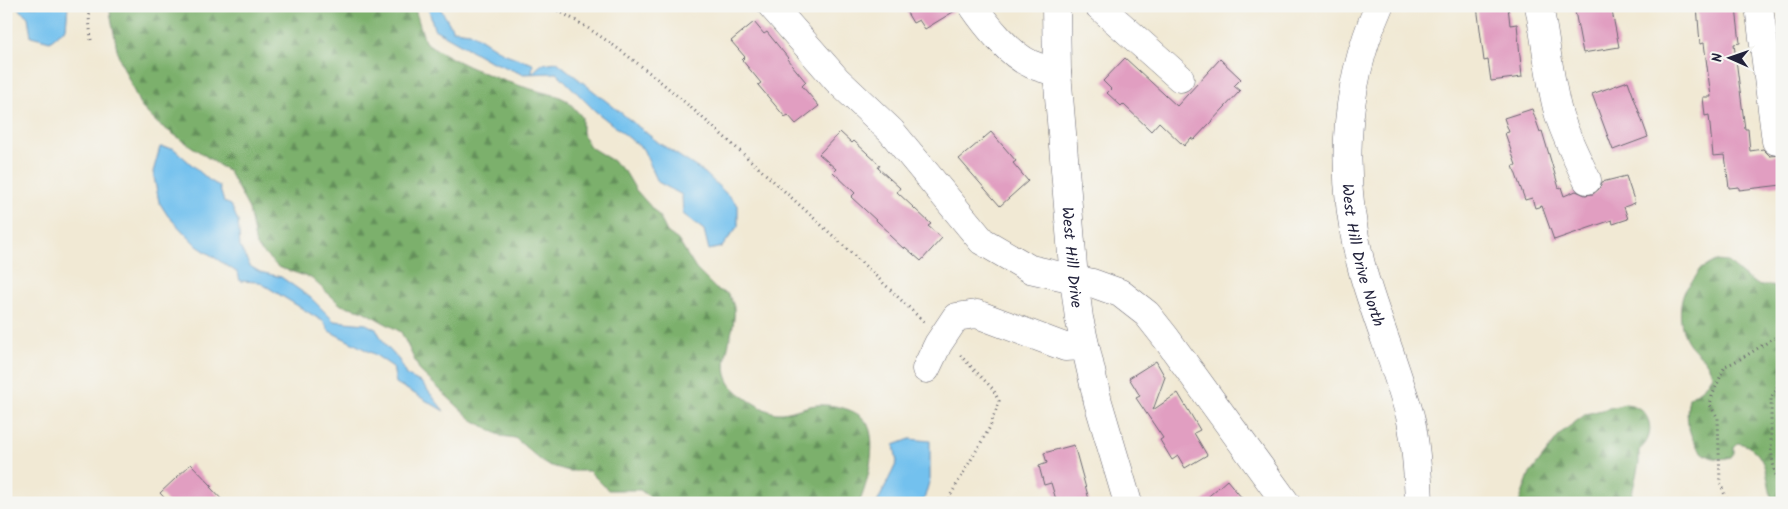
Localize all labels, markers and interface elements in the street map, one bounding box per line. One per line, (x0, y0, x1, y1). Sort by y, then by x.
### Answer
north arrow (1706, 32, 1756, 82)
text: N (1707, 53, 1729, 62)
street label: West Hill Drive North (1334, 183, 1391, 330)
street label: West Hill Drive (1054, 206, 1089, 310)

